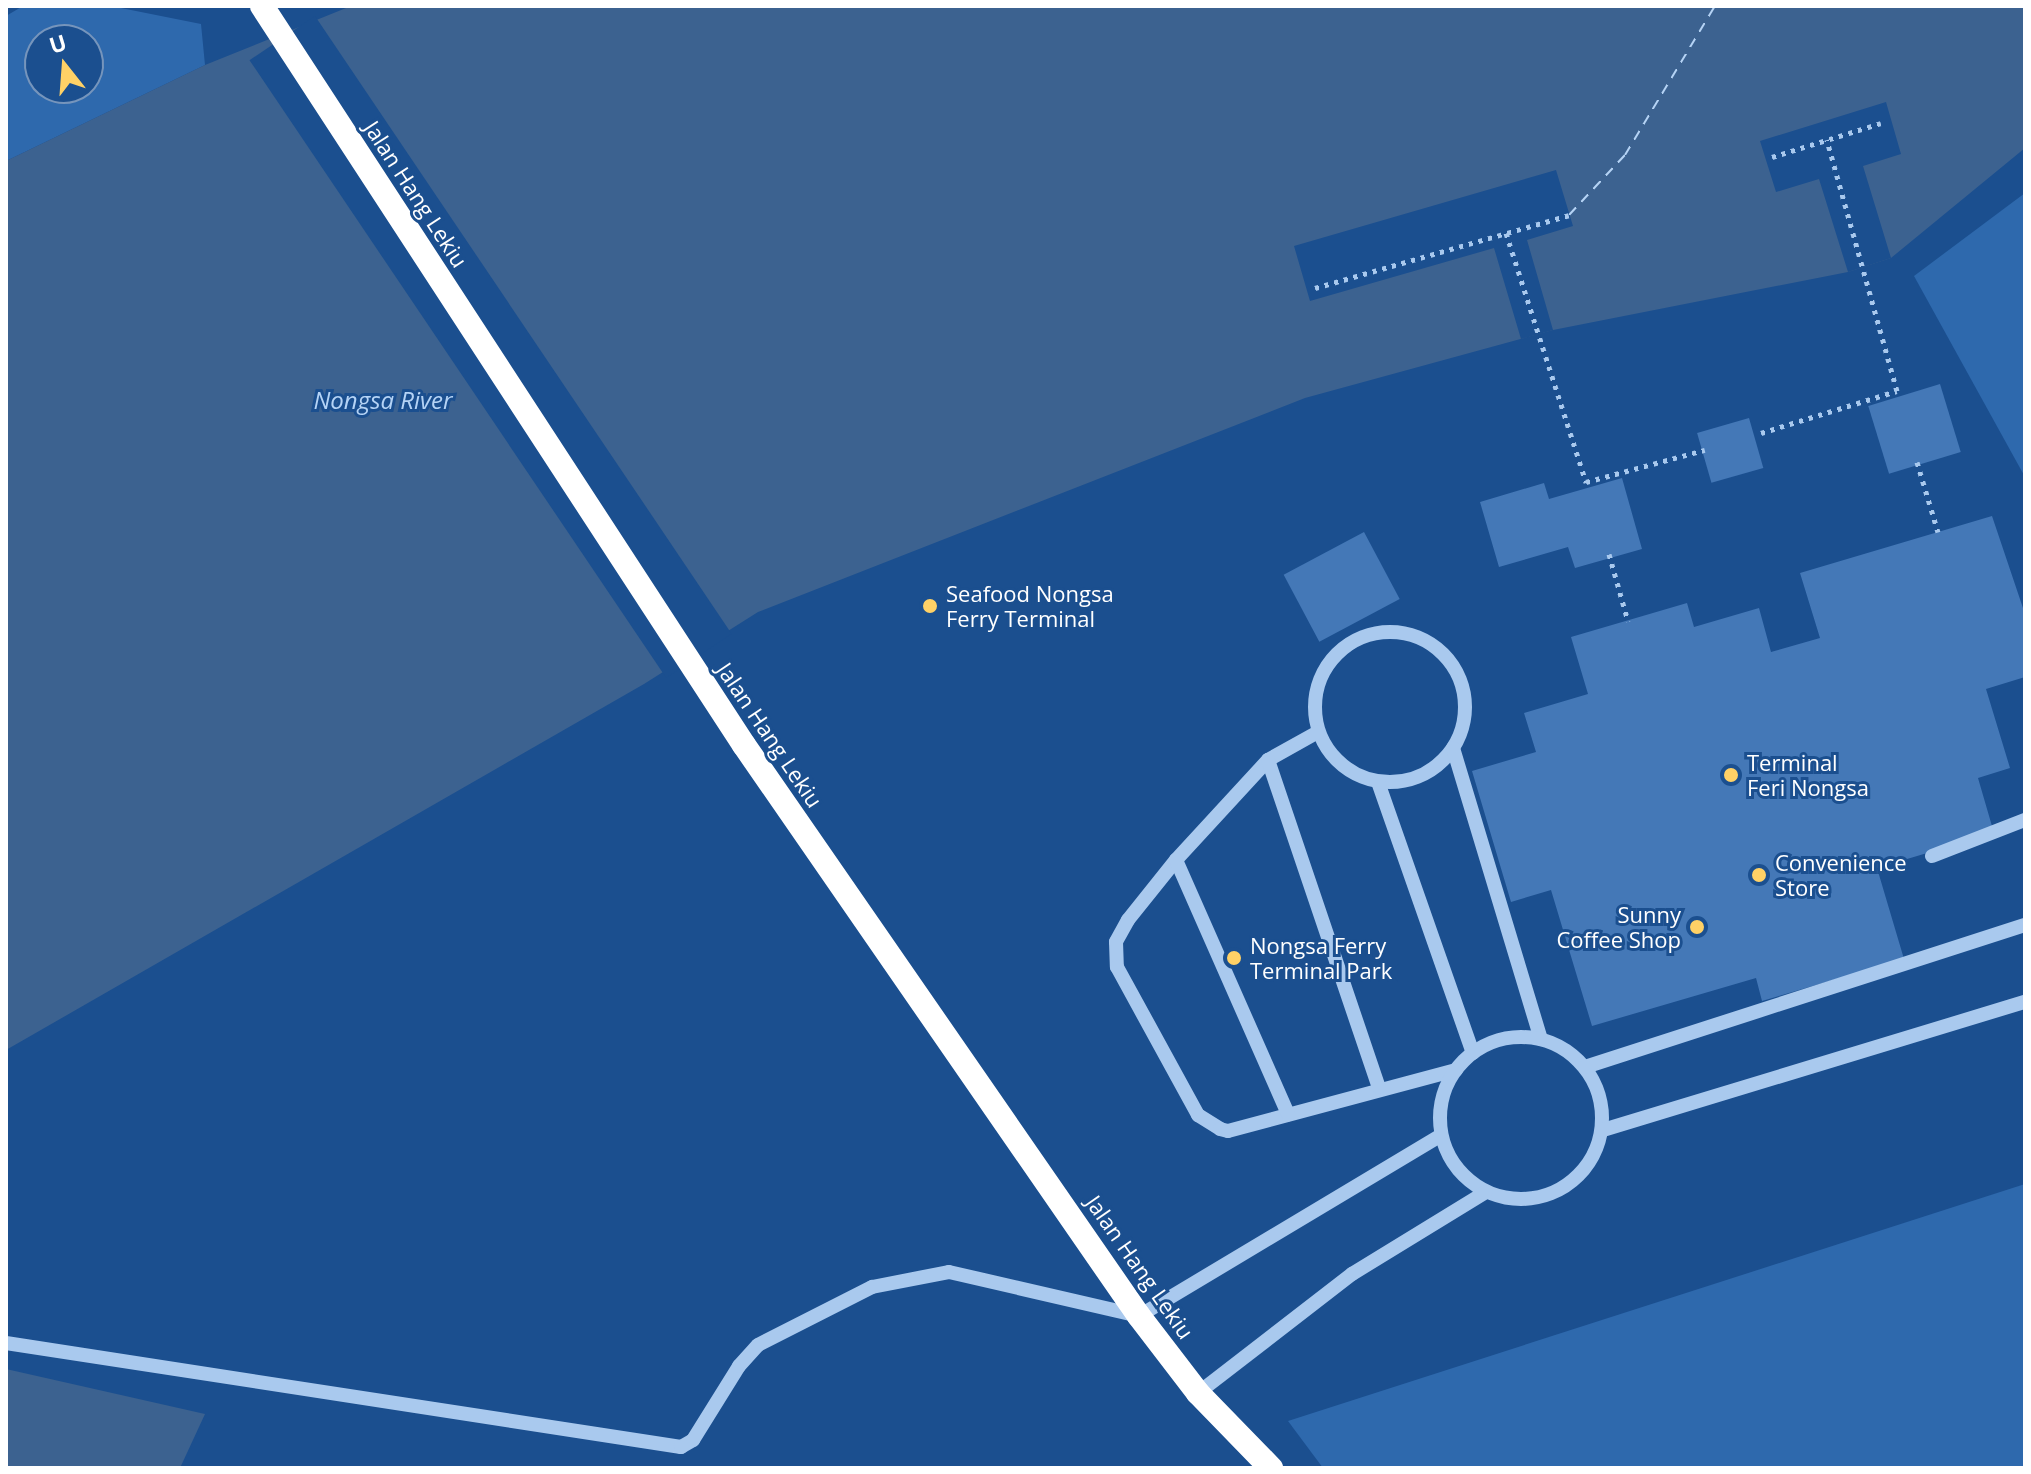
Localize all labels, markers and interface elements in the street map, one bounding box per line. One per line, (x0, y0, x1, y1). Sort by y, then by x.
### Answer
north arrow (24, 24, 104, 104)
text: U (45, 26, 70, 60)
street label: Jalan Hang Lekiu (359, 116, 473, 272)
water label: Nongsa River (313, 386, 453, 414)
place label: Seafood Nongsa Ferry Terminal (946, 580, 1114, 632)
marker: Seafood Nongsa Ferry Terminal (921, 597, 939, 615)
street label: Jalan Hang Lekiu (712, 657, 828, 813)
place label: Terminal Feri Nongsa (1747, 749, 1869, 800)
marker: Terminal Feri Nongsa (1722, 766, 1740, 784)
place label: Convenience Store (1775, 849, 1907, 900)
marker: Convenience Store (1750, 866, 1768, 884)
place label: Sunny Coffee Shop (1556, 901, 1681, 952)
marker: Sunny Coffee Shop (1688, 918, 1706, 936)
place label: Nongsa Ferry Terminal Park (1250, 932, 1392, 984)
marker: Nongsa Ferry Terminal Park (1225, 949, 1243, 967)
street label: Jalan Hang Lekiu (1081, 1190, 1199, 1344)

